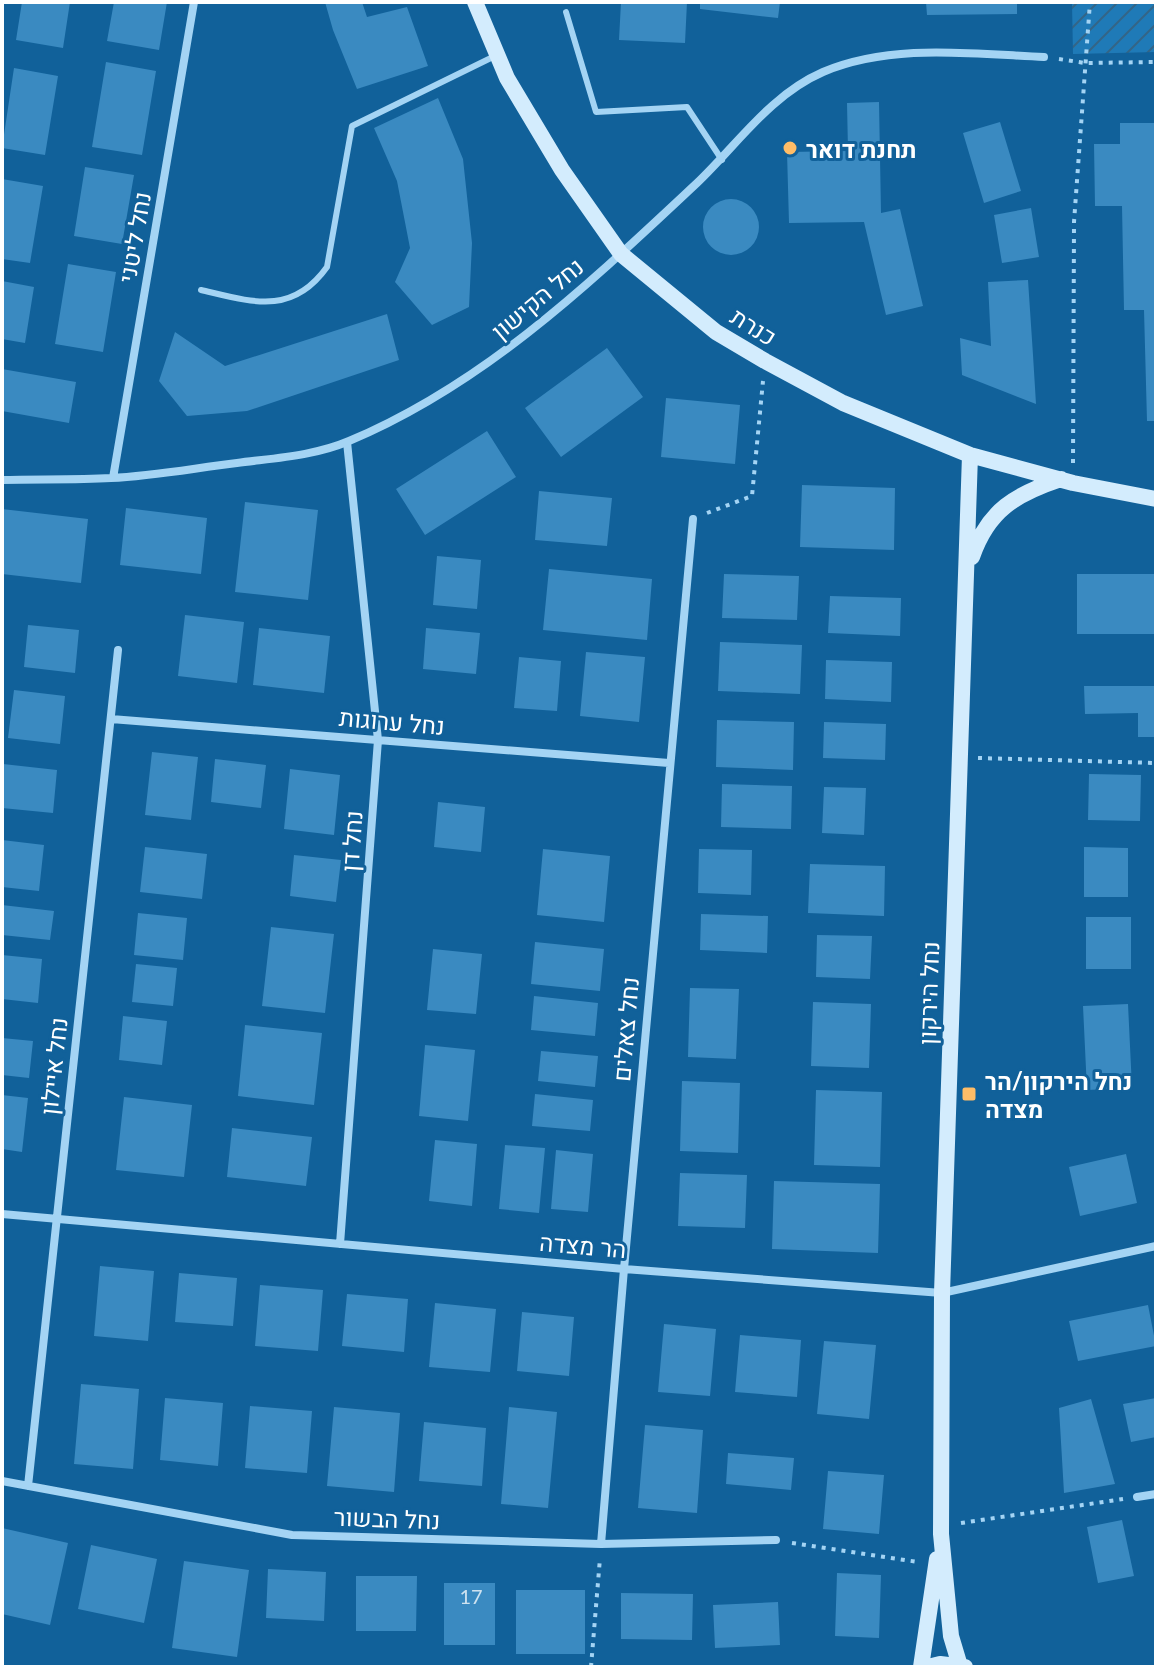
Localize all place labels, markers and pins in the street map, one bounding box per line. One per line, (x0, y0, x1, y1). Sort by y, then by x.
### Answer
place label: תחנת דואר (806, 134, 917, 163)
marker: תחנת דואר (781, 139, 799, 157)
place label: נחל הירקון/הר מצדה (985, 1066, 1132, 1123)
marker: נחל הירקון/הר מצדה (960, 1085, 978, 1103)

